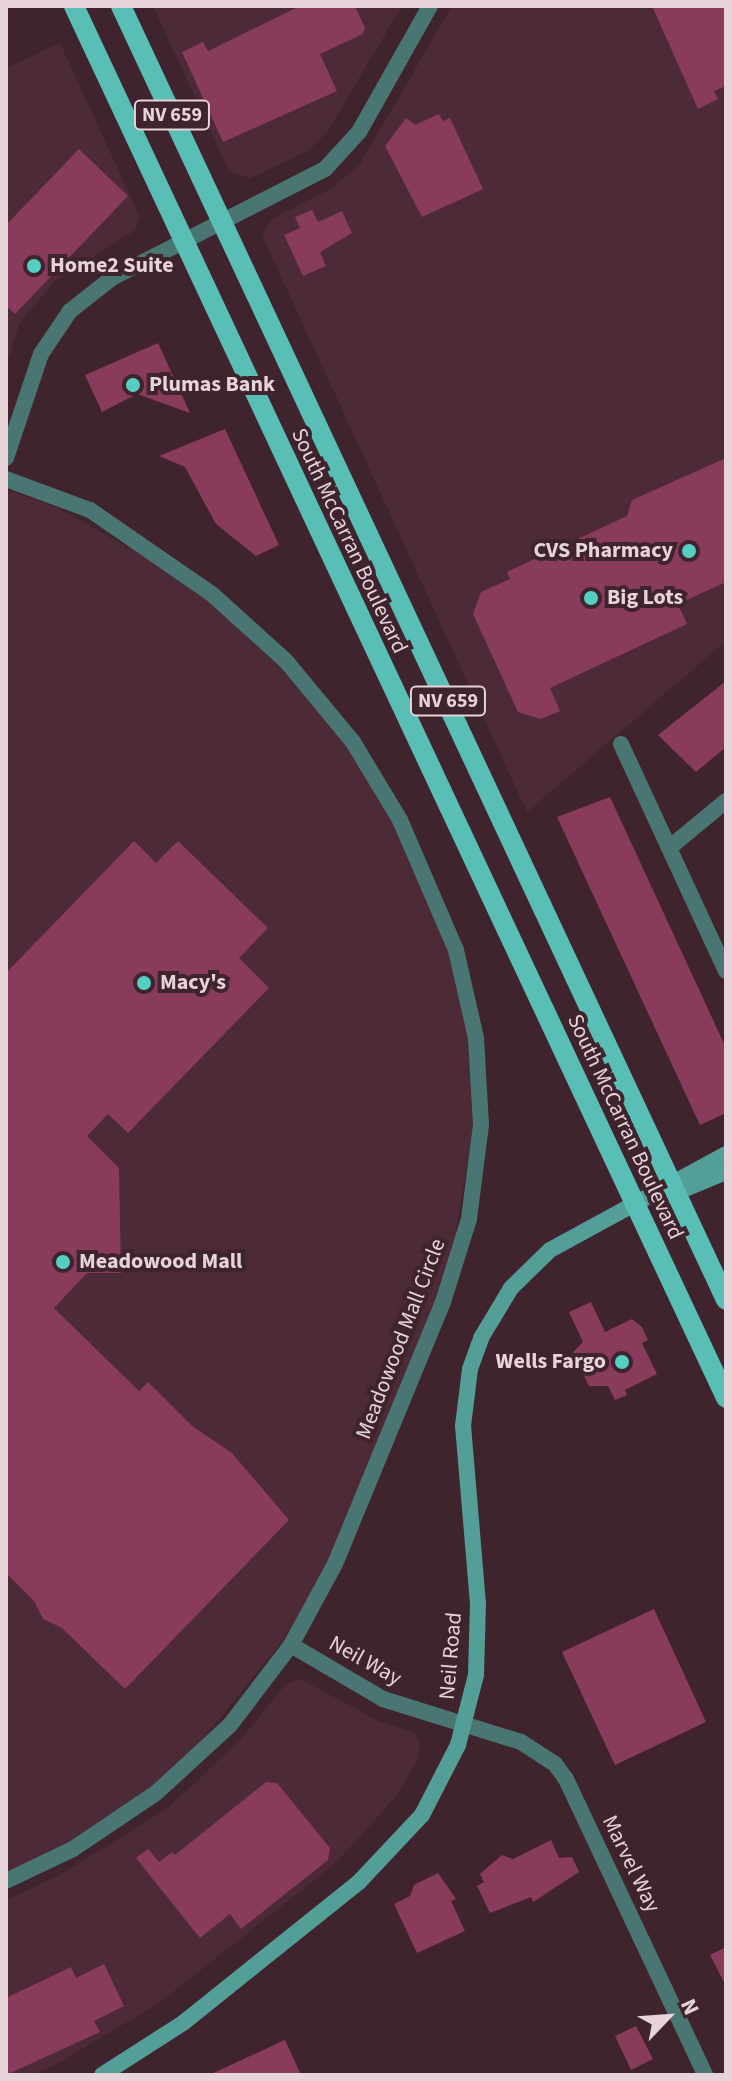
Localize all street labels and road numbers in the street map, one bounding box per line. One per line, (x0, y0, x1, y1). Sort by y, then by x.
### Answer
road number: NV 659 (132, 99, 212, 131)
street label: South McCarran Boulevard (285, 424, 413, 658)
road number: NV 659 (408, 685, 488, 717)
street label: South McCarran Boulevard (561, 1010, 689, 1244)
street label: Meadowood Mall Circle (351, 1235, 451, 1443)
street label: Neil Road (434, 1611, 468, 1701)
street label: Neil Way (324, 1630, 406, 1692)
street label: Marvel Way (596, 1811, 666, 1917)

